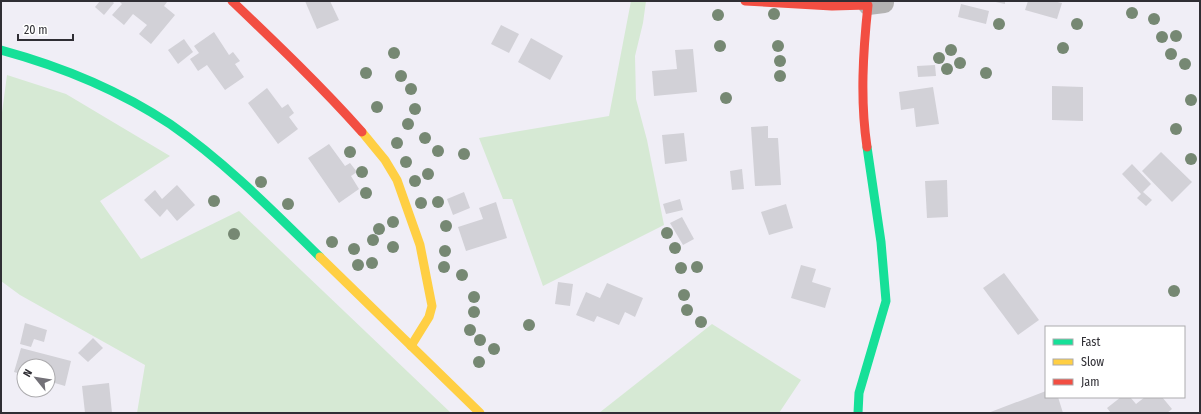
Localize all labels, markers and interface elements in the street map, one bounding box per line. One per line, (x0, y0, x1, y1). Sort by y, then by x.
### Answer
scale bar (18, 16, 73, 42)
text: 20 m (24, 23, 48, 37)
legend (1045, 326, 1185, 398)
text: Fast (1081, 335, 1100, 349)
text: Slow (1081, 355, 1104, 369)
north arrow (16, 358, 56, 398)
text: N (20, 367, 35, 379)
text: Jam (1081, 375, 1099, 389)

